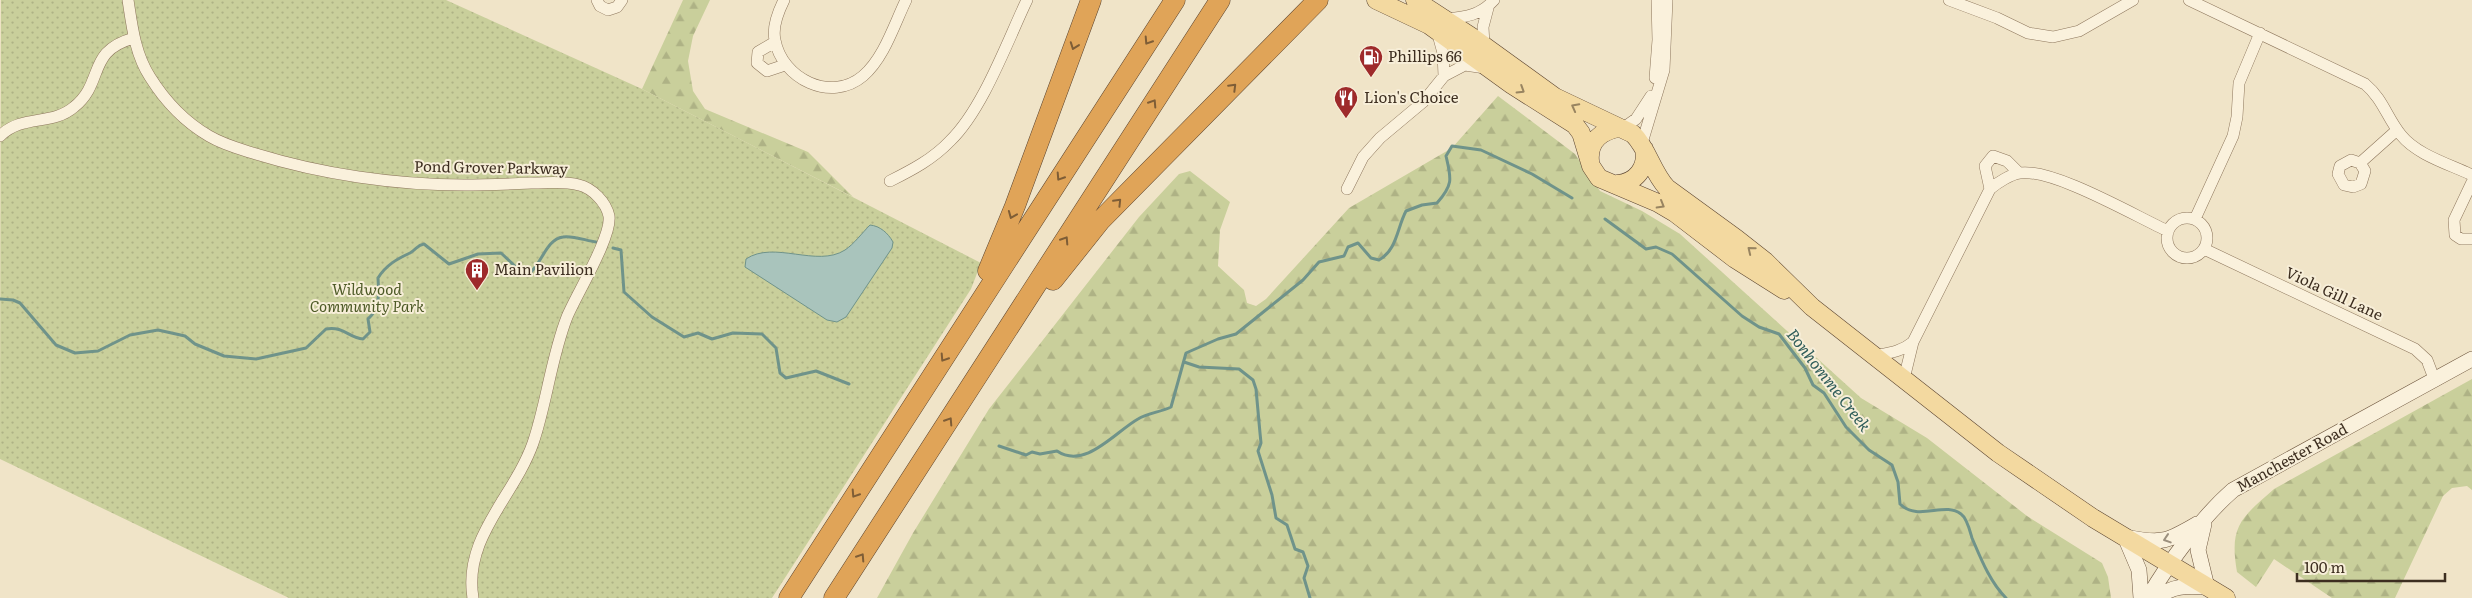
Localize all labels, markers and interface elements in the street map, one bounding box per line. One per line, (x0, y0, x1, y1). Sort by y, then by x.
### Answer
one-way arrow (1145, 36, 1155, 45)
one-way arrow (1070, 41, 1080, 50)
fuel station icon: Phillips 66 (1358, 44, 1384, 78)
place label: Phillips 66 (1388, 44, 1462, 67)
one-way arrow (1227, 83, 1236, 92)
one-way arrow (1515, 84, 1524, 94)
restaurant icon: Lion's Choice (1333, 85, 1359, 119)
place label: Lion's Choice (1364, 85, 1459, 108)
one-way arrow (1147, 100, 1157, 109)
one-way arrow (1571, 103, 1580, 113)
street label: Pond Grover Parkway (414, 154, 569, 179)
one-way arrow (1057, 172, 1066, 181)
one-way arrow (1655, 198, 1664, 208)
one-way arrow (1112, 199, 1121, 208)
one-way arrow (1008, 210, 1018, 219)
one-way arrow (1059, 236, 1068, 246)
one-way arrow (1748, 247, 1757, 255)
building icon: Main Pavilion (464, 257, 490, 291)
place label: Main Pavilion (494, 257, 594, 280)
street label: Viola Gill Lane (2282, 260, 2387, 325)
park label: Wildwood Community Park (310, 277, 425, 317)
water label: Bonhomme Creek (1782, 323, 1878, 436)
one-way arrow (940, 353, 950, 362)
one-way arrow (942, 417, 952, 426)
street label: Manchester Road (2231, 417, 2351, 497)
one-way arrow (852, 489, 862, 498)
one-way arrow (2163, 533, 2172, 543)
scale bar (2297, 550, 2444, 582)
one-way arrow (854, 553, 864, 562)
text: 100 m (2304, 555, 2345, 578)

